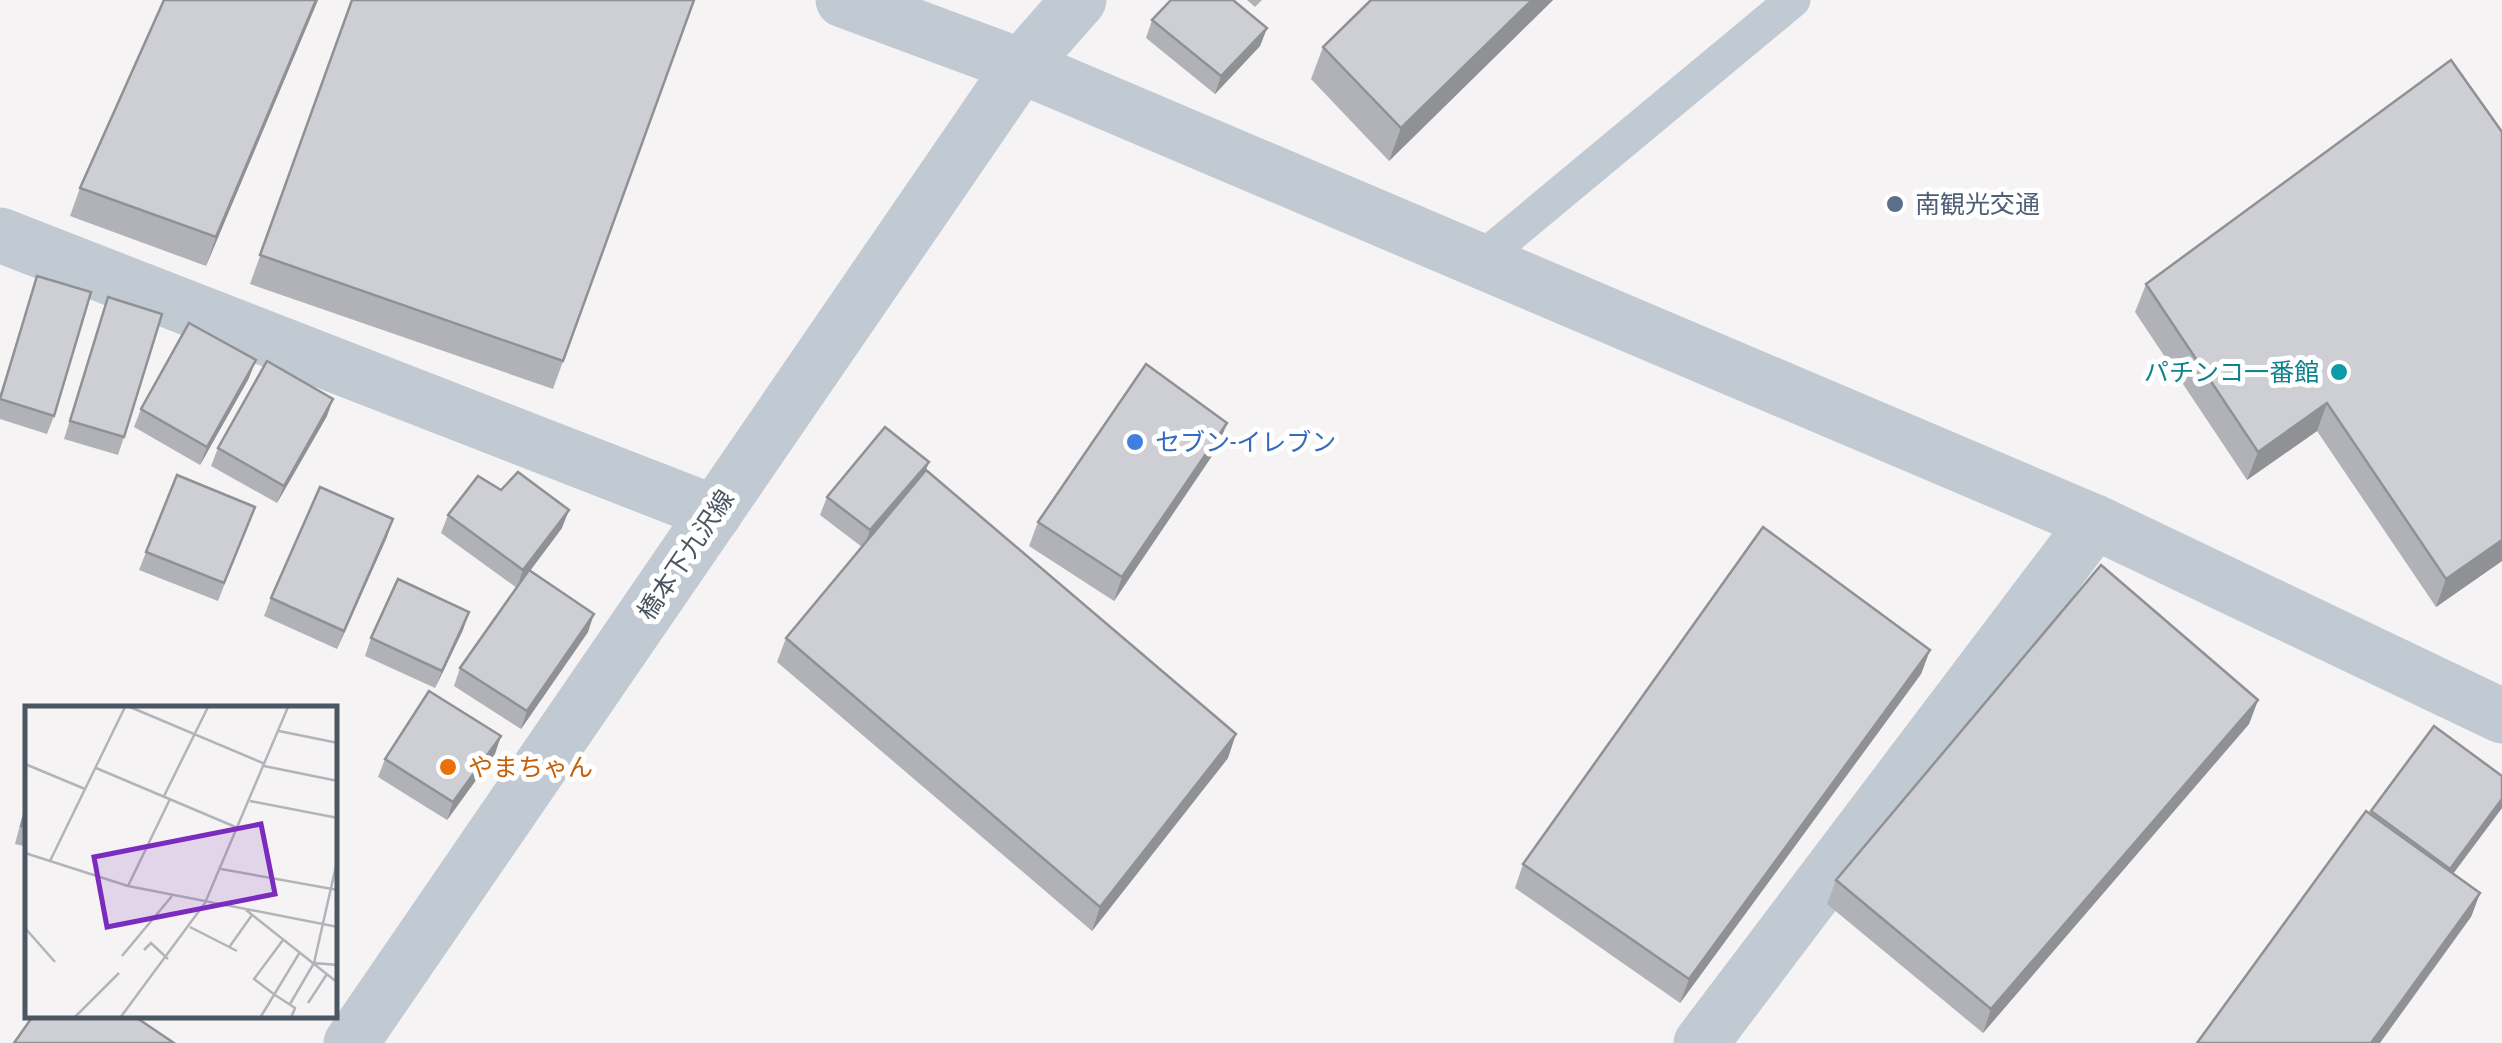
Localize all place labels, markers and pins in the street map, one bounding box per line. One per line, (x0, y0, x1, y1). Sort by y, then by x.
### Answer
place label: 南観光交通 (1915, 190, 2040, 219)
marker: 南観光交通 (1884, 193, 1906, 215)
place label: パチンコ一番館 (2144, 358, 2319, 387)
marker: パチンコ一番館 (2328, 361, 2350, 383)
place label: セブン-イレブン (1155, 428, 1336, 457)
marker: セブン-イレブン (1124, 431, 1146, 453)
place label: やまちゃん (468, 753, 593, 782)
marker: やまちゃん (437, 756, 459, 778)

